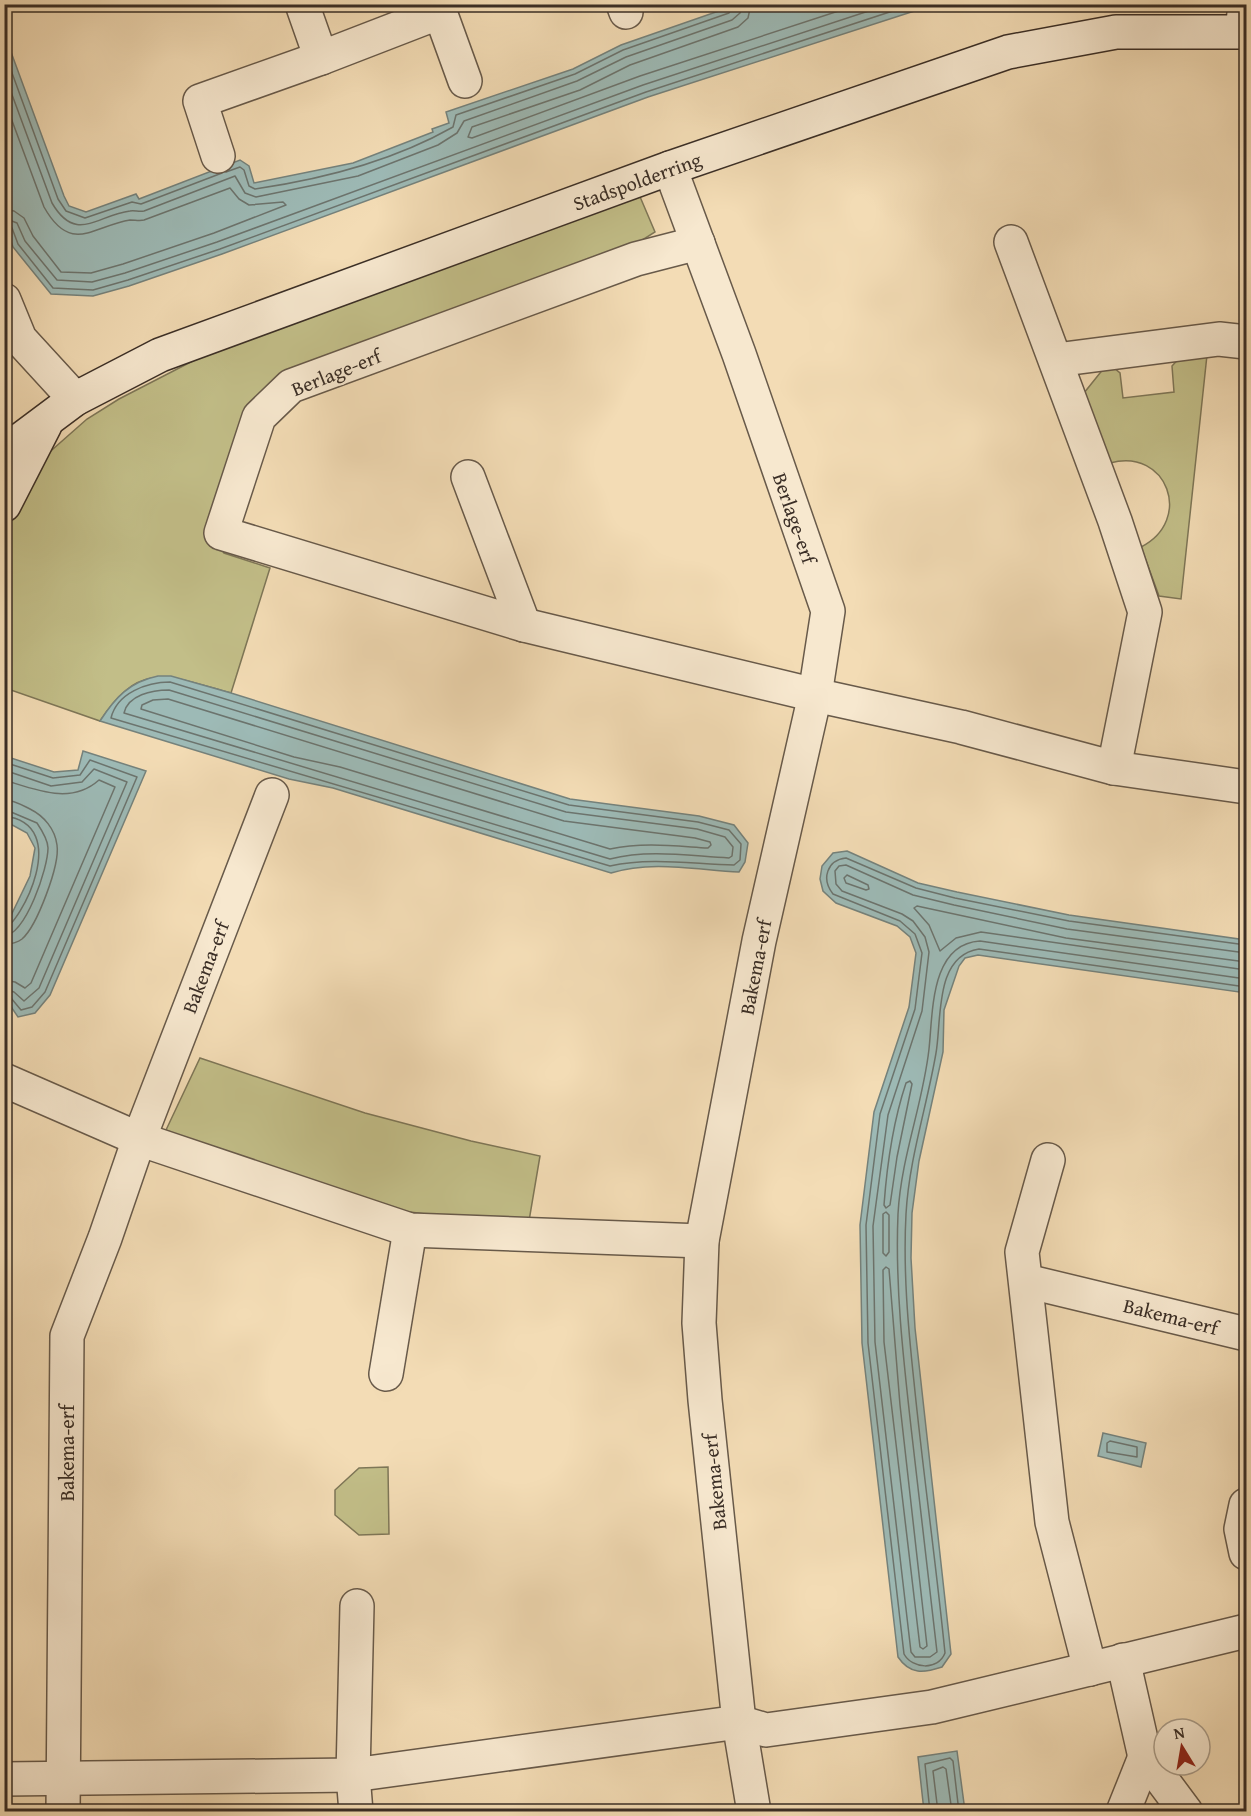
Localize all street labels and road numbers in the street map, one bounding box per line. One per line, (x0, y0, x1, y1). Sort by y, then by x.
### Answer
street label: Stadspolderring (569, 144, 705, 218)
street label: Berlage-erf (287, 340, 388, 403)
street label: Berlage-erf (766, 469, 825, 570)
street label: Bakema-erf (174, 914, 237, 1017)
street label: Bakema-erf (732, 914, 779, 1017)
street label: Bakema-erf (1121, 1290, 1224, 1342)
street label: Bakema-erf (52, 1402, 81, 1501)
street label: Bakema-erf (694, 1430, 733, 1532)

